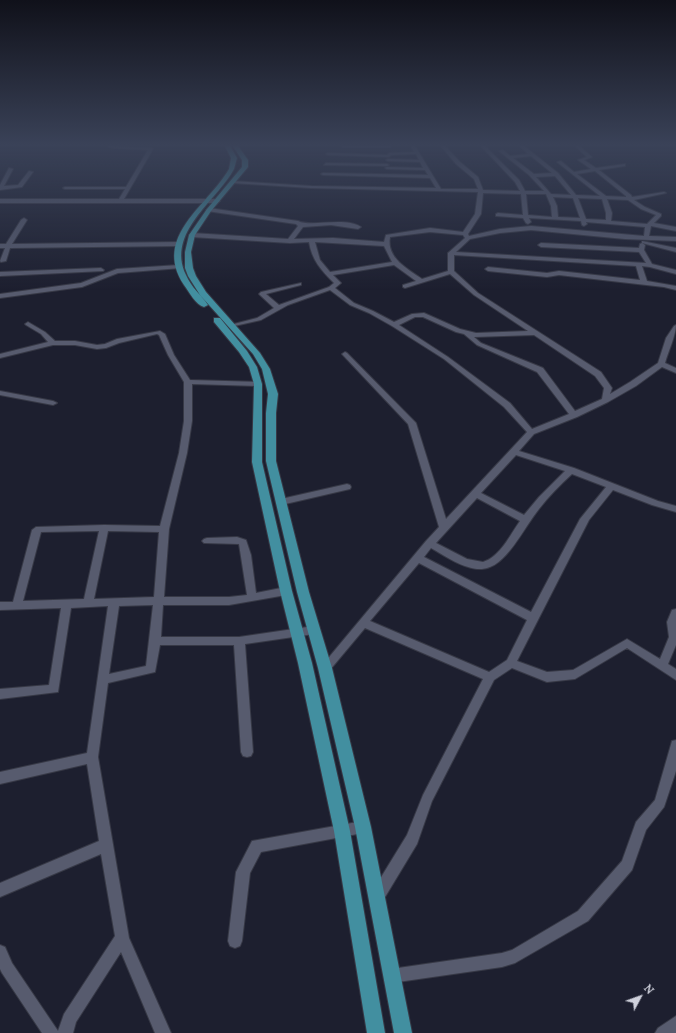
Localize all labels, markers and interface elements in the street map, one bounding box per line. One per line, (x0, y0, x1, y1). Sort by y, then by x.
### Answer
north arrow (620, 977, 660, 1017)
text: N (641, 981, 657, 997)

